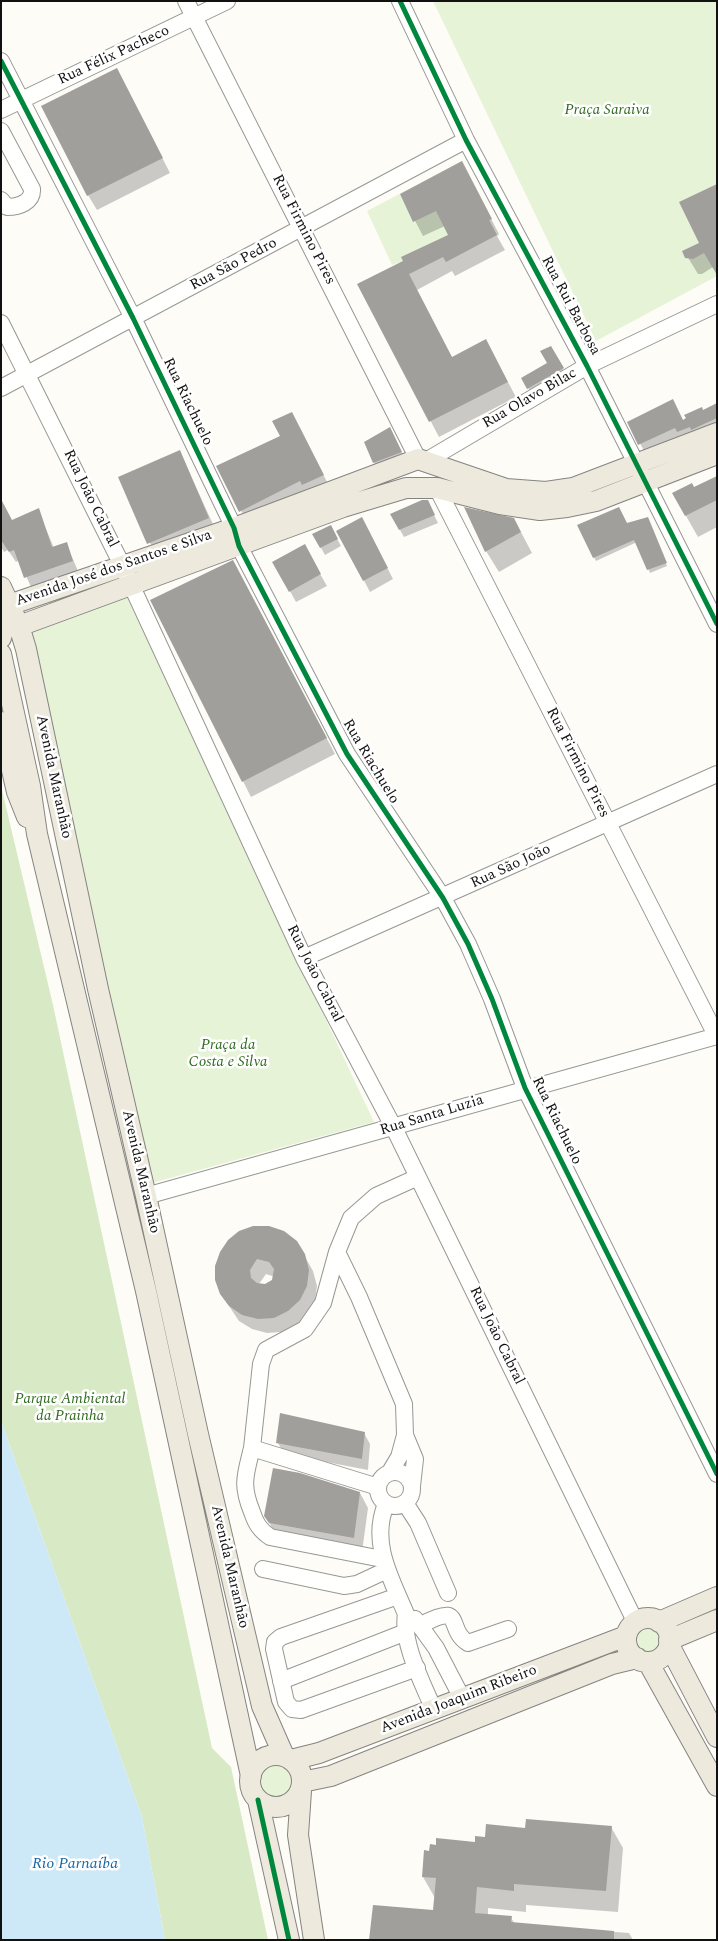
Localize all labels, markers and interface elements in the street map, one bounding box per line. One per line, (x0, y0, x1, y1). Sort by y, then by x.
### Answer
street label: Rua Félix Pacheco (55, 22, 173, 90)
park label: Praça Saraiva (565, 102, 649, 120)
street label: Rua Firmino Pires (267, 172, 339, 288)
street label: Rua São Pedro (187, 235, 281, 295)
street label: Rua Rui Barbosa (536, 253, 604, 359)
street label: Rua Riachuelo (158, 355, 216, 449)
street label: Rua Olavo Bilac (480, 365, 580, 433)
street label: Rua João Cabral (59, 447, 121, 551)
street label: Avenida José dos Santos e Silva (14, 527, 214, 611)
street label: Rua Firmino Pires (541, 705, 613, 821)
street label: Avenida Maranhão (31, 714, 75, 840)
street label: Rua Riachuelo (338, 716, 402, 808)
street label: Rua São João (468, 841, 554, 893)
street label: Rua João Cabral (282, 922, 346, 1026)
park label: Praça da Costa e Silva (189, 1037, 267, 1072)
street label: Rua Riachuelo (527, 1074, 585, 1168)
street label: Rua Santa Luzia (378, 1092, 486, 1140)
street label: Avenida Maranhão (117, 1109, 163, 1235)
street label: Rua João Cabral (465, 1284, 527, 1388)
park label: Parque Ambiental da Prainha (15, 1391, 125, 1426)
street label: Avenida Maranhão (206, 1504, 252, 1630)
street label: Avenida Joaquim Ribeiro (378, 1662, 540, 1738)
water label: Rio Parnaíba (32, 1855, 118, 1875)

